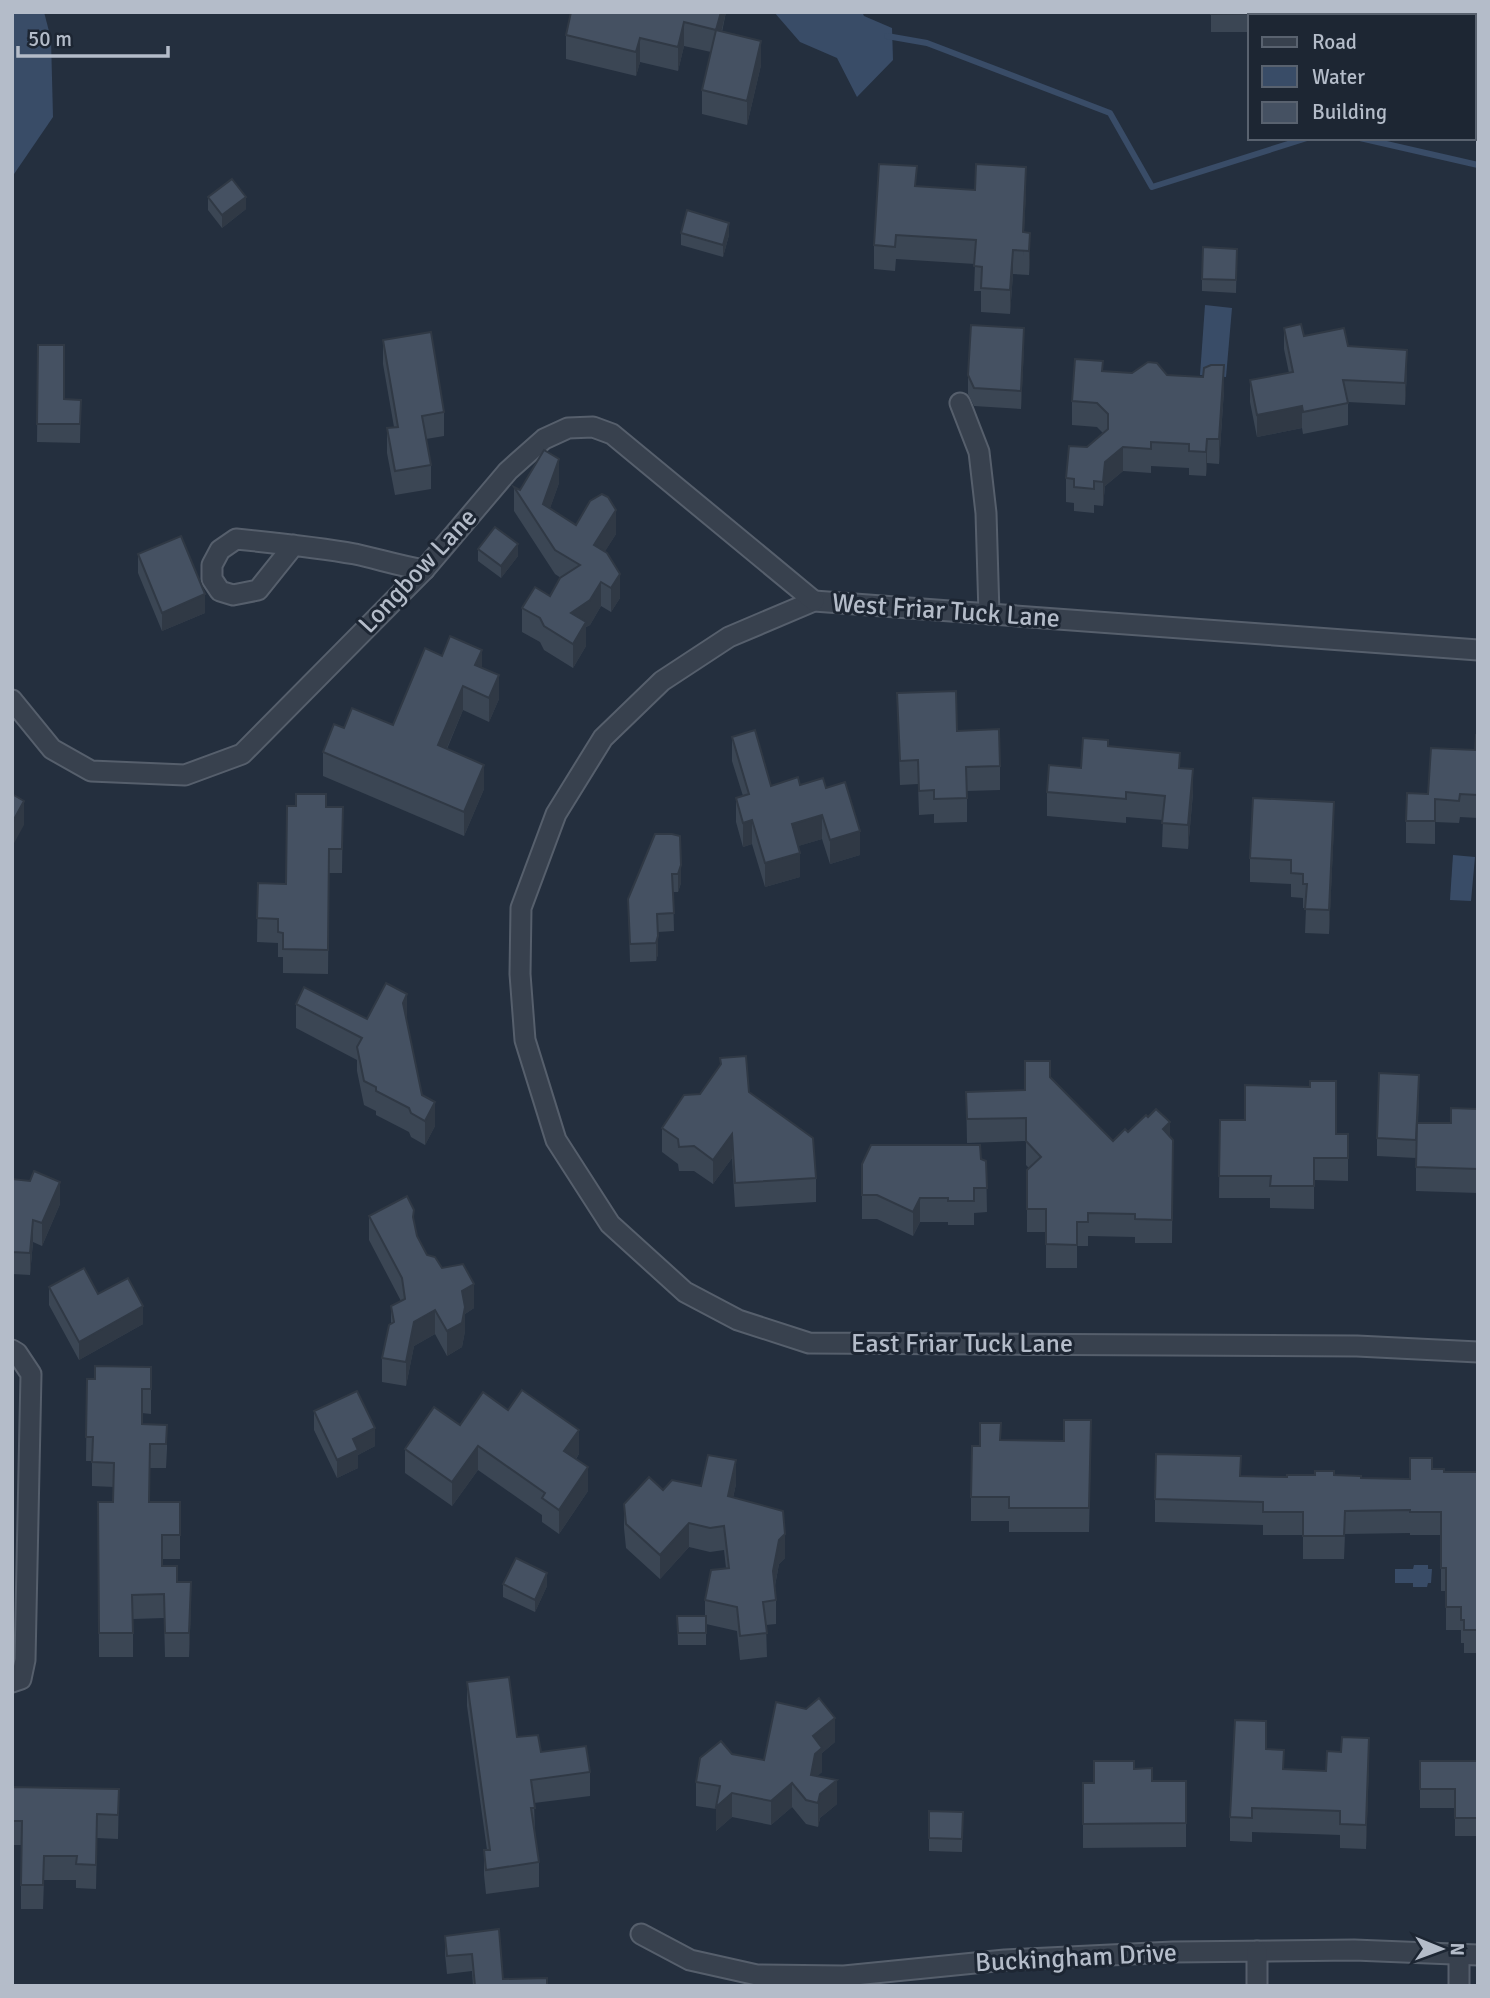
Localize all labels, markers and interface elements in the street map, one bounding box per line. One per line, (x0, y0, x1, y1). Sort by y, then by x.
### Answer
scale bar (18, 14, 168, 58)
legend (1248, 14, 1476, 140)
text: 50 m (28, 26, 72, 52)
text: Road (1312, 29, 1357, 55)
text: Water (1312, 64, 1365, 90)
text: Building (1312, 99, 1387, 125)
street label: Longbow Lane (352, 502, 484, 640)
street label: West Friar Tuck Lane (831, 587, 1061, 635)
street label: East Friar Tuck Lane (851, 1328, 1073, 1360)
north arrow (1406, 1914, 1476, 1984)
street label: Buckingham Drive (974, 1937, 1178, 1979)
text: N (1445, 1942, 1469, 1956)

